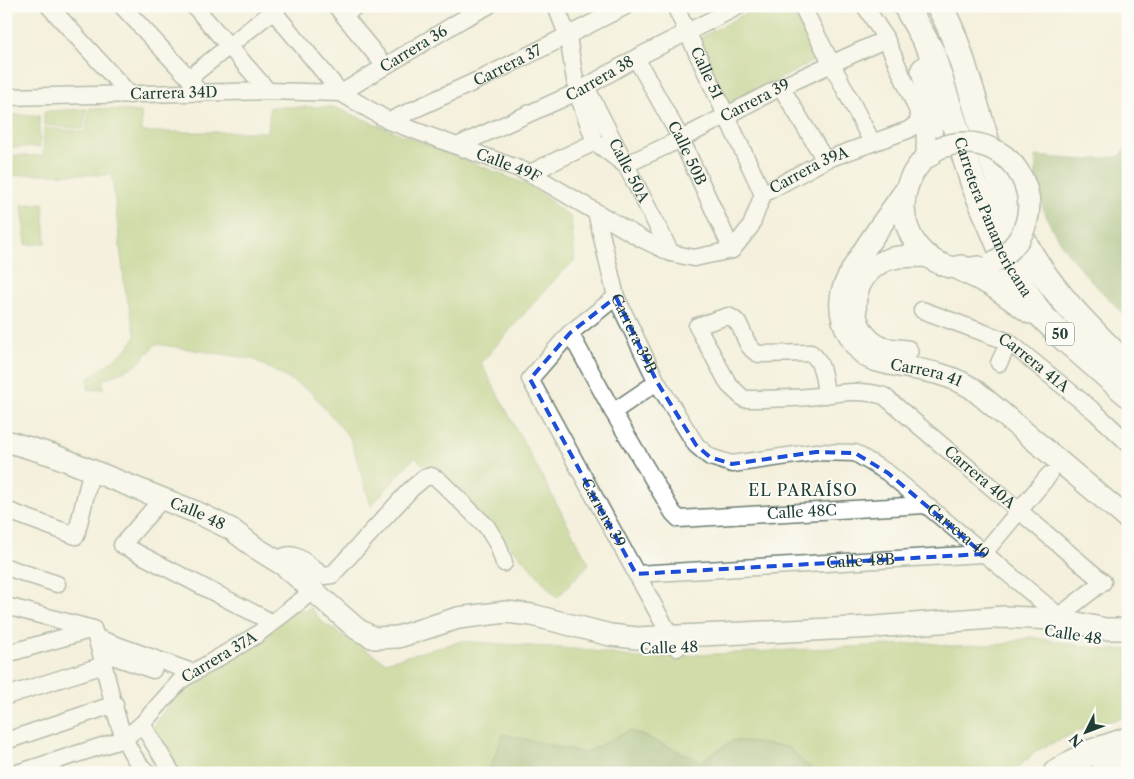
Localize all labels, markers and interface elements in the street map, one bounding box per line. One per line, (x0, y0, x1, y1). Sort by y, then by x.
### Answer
street label: Carrera 36 (376, 21, 451, 76)
street label: Carrera 37 (470, 40, 545, 90)
street label: Calle 51 (686, 44, 727, 103)
street label: Carrera 38 (563, 51, 637, 105)
street label: Carrera 39 (717, 74, 792, 126)
street label: Carrera 34D (130, 82, 218, 103)
street label: Calle 50B (664, 117, 711, 188)
street label: Carretera Panamericana (950, 134, 1036, 301)
street label: Calle 50A (605, 135, 654, 206)
street label: Carrera 39A (766, 142, 852, 198)
street label: Calle 49F (474, 144, 545, 187)
street label: Carrera 39B (607, 291, 661, 376)
road number: 50 (1046, 322, 1074, 346)
street label: Carrera 41A (996, 329, 1074, 397)
street label: Carrera 41 (889, 355, 966, 391)
street label: Carrera 40A (941, 441, 1020, 513)
street label: Carrera 39 (577, 475, 630, 550)
district label: EL PARAÍSO (748, 480, 858, 500)
street label: Calle 48 (167, 493, 229, 534)
street label: Carrera 40 (923, 499, 994, 563)
street label: Calle 48C (766, 500, 837, 523)
street label: Calle 48B (826, 549, 896, 572)
street label: Calle 48 (1043, 621, 1103, 648)
street label: Carrera 37A (178, 627, 261, 687)
street label: Calle 48 (639, 637, 699, 658)
north arrow (1062, 706, 1112, 756)
text: N (1066, 730, 1087, 751)

